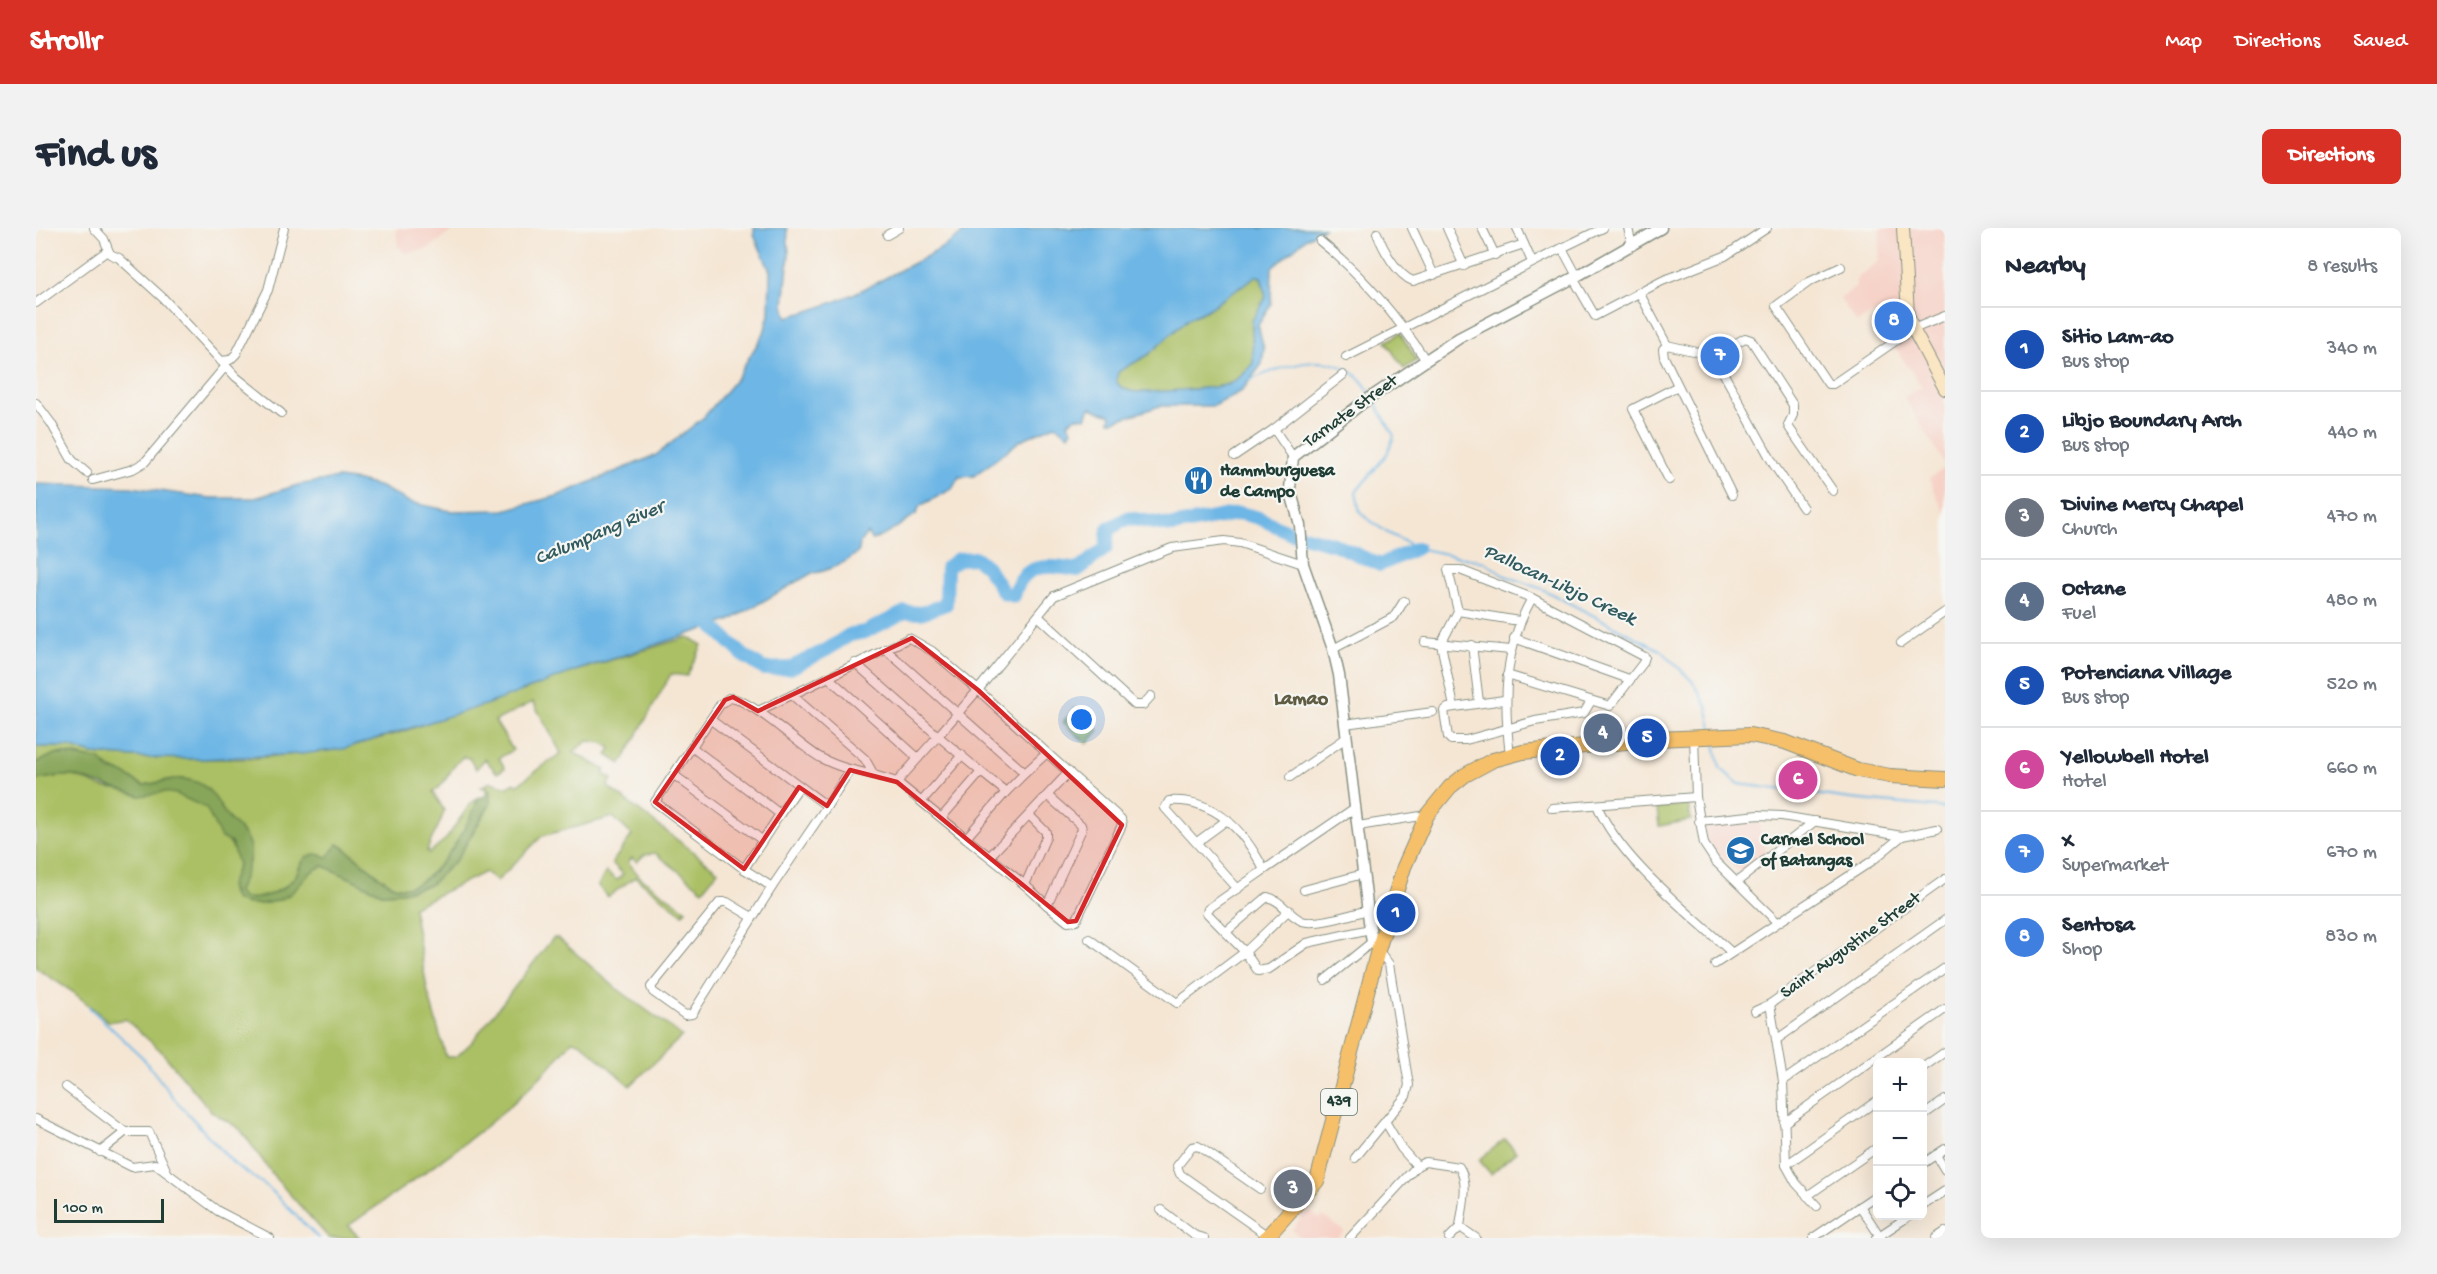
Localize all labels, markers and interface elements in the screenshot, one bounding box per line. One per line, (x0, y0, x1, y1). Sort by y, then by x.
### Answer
text: Strollr (30, 26, 101, 59)
text: Map (2165, 30, 2202, 55)
text: Directions (2235, 30, 2320, 55)
text: Saved (2353, 30, 2407, 55)
button: Directions (2262, 129, 2401, 184)
text: Find us (36, 132, 156, 181)
text: Nearby (2005, 252, 2086, 283)
text: 8 results (2307, 256, 2377, 279)
pin: 8 (1874, 298, 1914, 344)
text: Sitio Lam-ao (2062, 325, 2174, 351)
pin: 7 (1700, 334, 1740, 378)
text: 1 (2020, 338, 2029, 361)
text: 340 m (2327, 338, 2377, 361)
text: Bus stop (2062, 351, 2129, 374)
street label: Tarnate Street (1299, 370, 1403, 454)
text: Libjo Boundary Arch (2062, 409, 2242, 435)
text: 2 (2020, 422, 2029, 445)
text: 440 m (2328, 422, 2377, 445)
text: Bus stop (2062, 435, 2129, 458)
place label: Hammburguesa de Campo (1220, 461, 1336, 503)
restaurant icon: Hammburguesa de Campo (1183, 465, 1215, 497)
text: Divine Mercy Chapel (2062, 493, 2244, 519)
water label: Calumpang River (532, 495, 671, 571)
text: 3 (2019, 506, 2030, 529)
text: 470 m (2327, 506, 2377, 529)
text: Church (2062, 519, 2118, 542)
water label: Pallocan-Libjo Creek (1479, 541, 1641, 632)
text: Octane (2062, 577, 2126, 603)
text: 4 (2020, 590, 2029, 613)
text: 480 m (2326, 590, 2377, 613)
text: Fuel (2062, 603, 2096, 626)
text: Potenciana Village (2062, 661, 2231, 687)
text: 5 (2019, 674, 2030, 697)
text: 520 m (2326, 674, 2377, 697)
text: Bus stop (2062, 687, 2129, 710)
district label: Lamao (1274, 689, 1329, 712)
your location (1067, 705, 1096, 734)
pin: 4 (1584, 710, 1622, 756)
pin: 5 (1628, 716, 1666, 760)
pin: 2 (1540, 734, 1580, 778)
text: Yellowbell Hotel (2062, 745, 2209, 771)
pin: 6 (1778, 758, 1818, 802)
text: 6 (2019, 758, 2030, 781)
text: 660 m (2326, 758, 2377, 781)
text: Hotel (2062, 771, 2107, 794)
text: X (2062, 829, 2074, 855)
place label: Carmel School of Batangas (1760, 830, 1864, 872)
school or university icon: Carmel School of Batangas (1724, 834, 1756, 866)
text: 7 (2019, 842, 2030, 865)
text: 670 m (2326, 842, 2377, 865)
text: Supermarket (2062, 855, 2168, 878)
street label: Saint Augustine Street (1777, 887, 1927, 1004)
pin: 1 (1376, 890, 1416, 936)
text: Sentosa (2062, 913, 2135, 939)
text: 8 (2019, 926, 2030, 949)
text: 830 m (2325, 926, 2377, 949)
text: Shop (2062, 939, 2102, 962)
map controls (1873, 1058, 1927, 1220)
button: + (1873, 1058, 1927, 1112)
road number: 439 (1321, 1089, 1357, 1115)
button: − (1873, 1112, 1927, 1166)
pin: 3 (1274, 1166, 1312, 1212)
button: locate (1873, 1166, 1927, 1220)
scale bar (54, 1196, 164, 1224)
text: 100 m (63, 1200, 103, 1219)

